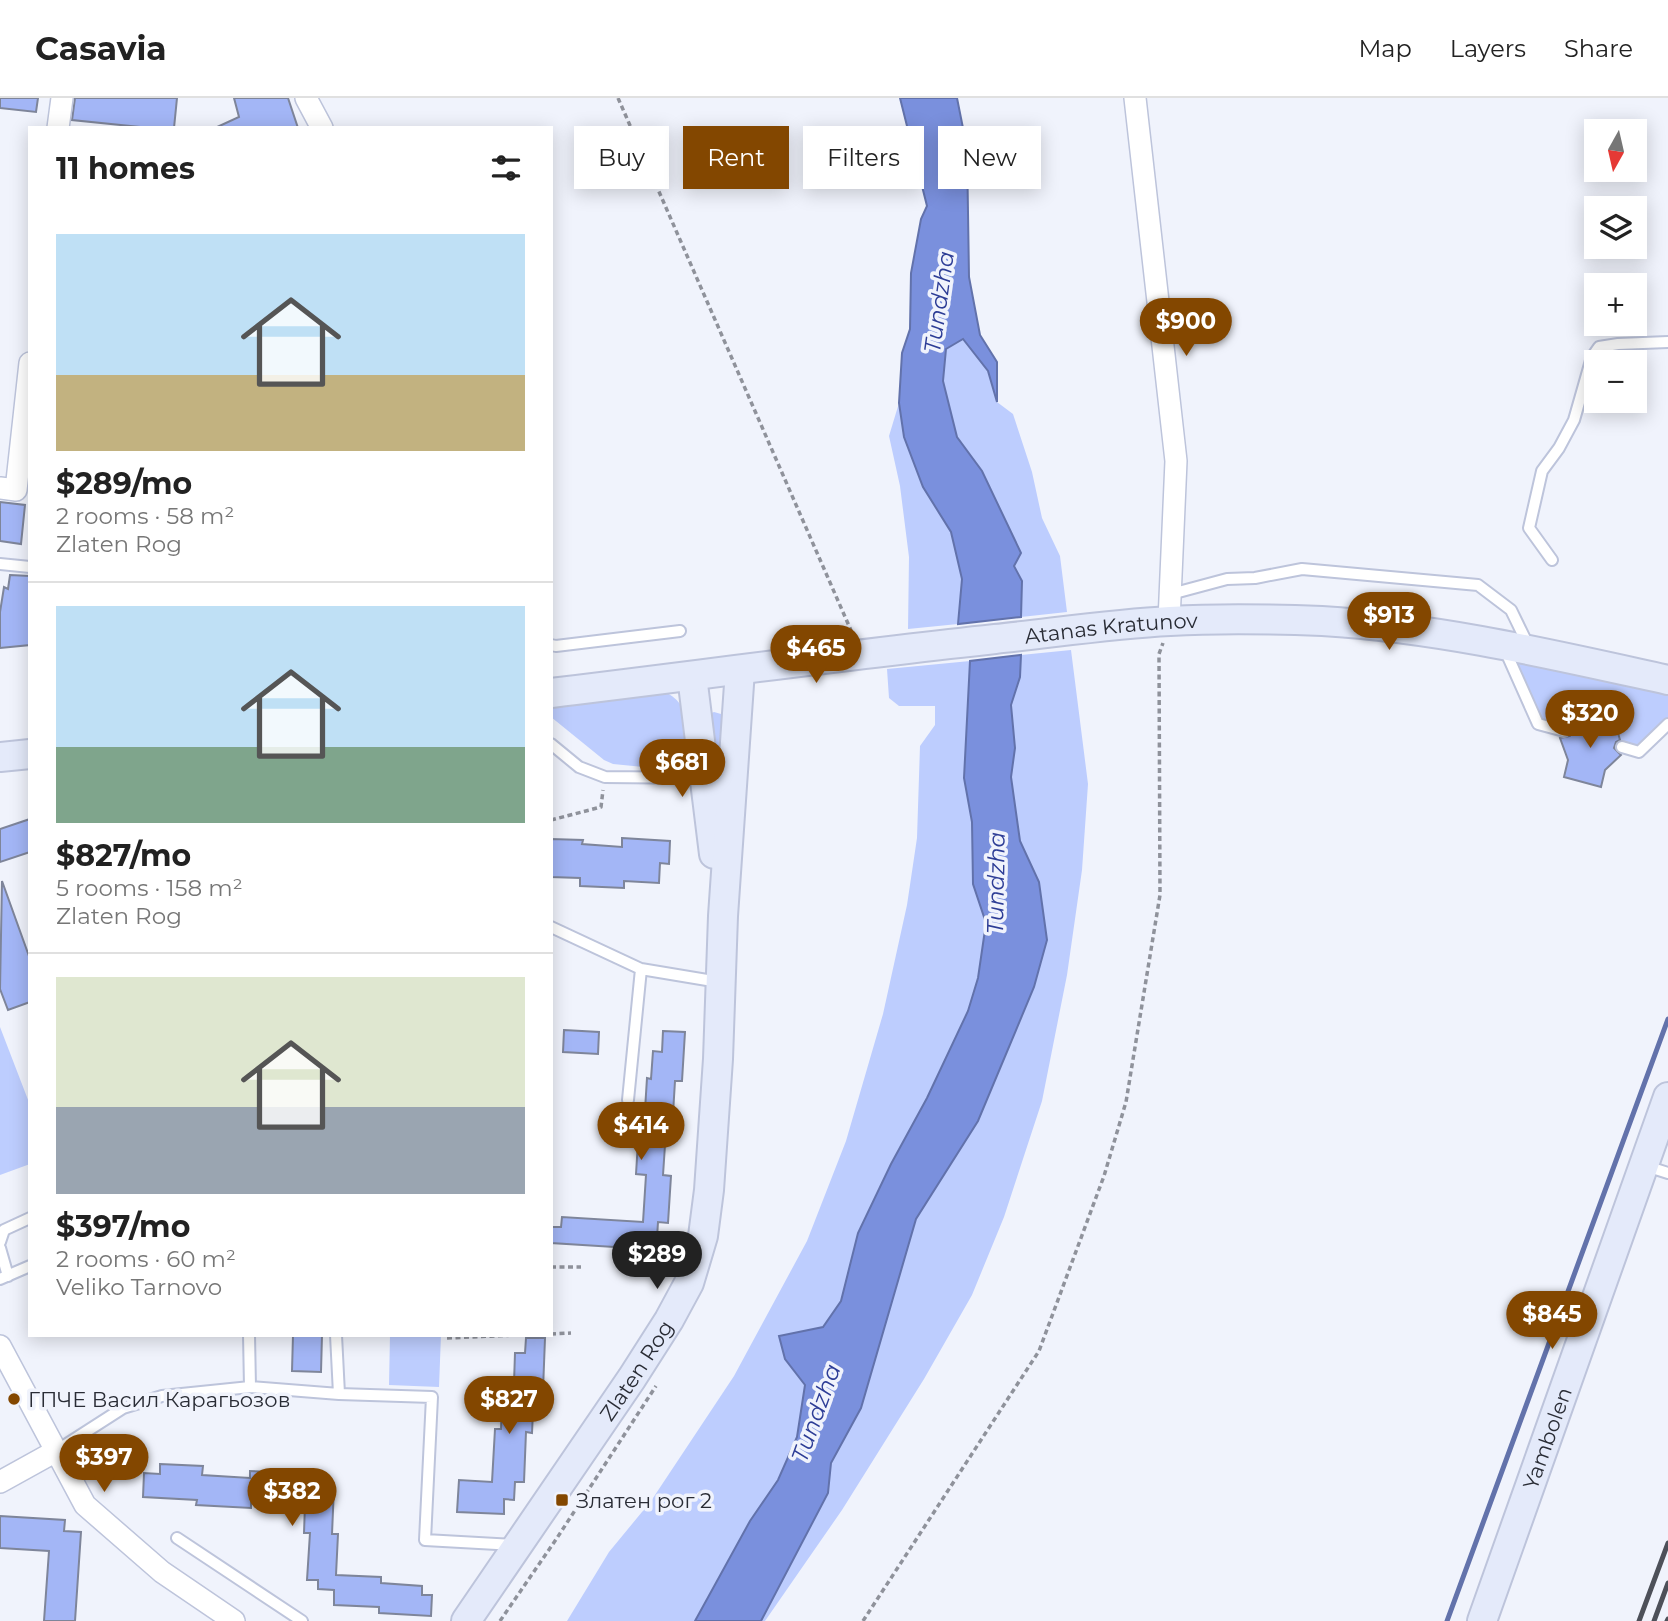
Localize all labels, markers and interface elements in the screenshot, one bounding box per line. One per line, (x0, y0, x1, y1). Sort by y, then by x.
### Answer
text: Casavia (35, 28, 167, 68)
text: Map (1358, 34, 1412, 63)
text: Layers (1450, 34, 1526, 63)
text: Share (1564, 34, 1633, 63)
north arrow (1584, 119, 1647, 182)
map controls (1584, 119, 1647, 413)
chip: Buy (574, 126, 669, 189)
chip: Rent (683, 126, 789, 189)
chip: Filters (803, 126, 924, 189)
chip: New (938, 126, 1041, 189)
icon: filters (487, 149, 525, 187)
text: 11 homes (56, 150, 195, 187)
button: layers (1584, 196, 1647, 259)
water label: Tundzha (918, 249, 960, 355)
button: + (1584, 273, 1647, 336)
icon: home (228, 279, 354, 405)
pin: $900 (1145, 299, 1227, 358)
text: $900 (1156, 307, 1216, 335)
button: − (1584, 350, 1647, 413)
text: $289/mo (56, 465, 192, 502)
text: 2 rooms · 58 m² (56, 502, 234, 530)
text: Zlaten Rog (56, 530, 182, 558)
pin: $913 (1348, 592, 1430, 652)
text: $913 (1363, 601, 1415, 629)
street label: Atanas Kratunov (1023, 607, 1199, 648)
pin: $465 (775, 626, 857, 685)
text: $465 (786, 634, 846, 662)
icon: home (228, 651, 354, 777)
pin: $320 (1549, 690, 1631, 750)
text: $320 (1561, 699, 1619, 727)
pin: $681 (641, 740, 723, 799)
text: $681 (655, 748, 709, 776)
water label: Tundzha (981, 832, 1011, 934)
text: $827/mo (56, 837, 191, 874)
text: 5 rooms · 158 m² (56, 874, 243, 902)
text: Zlaten Rog (56, 902, 182, 930)
icon: home (228, 1022, 354, 1148)
pin: $414 (600, 1102, 682, 1162)
text: $414 (613, 1111, 669, 1139)
text: $397/mo (56, 1208, 190, 1245)
pin: $289 (616, 1232, 698, 1291)
text: $289 (628, 1240, 686, 1268)
text: 2 rooms · 60 m² (56, 1245, 236, 1273)
text: Veliko Tarnovo (56, 1273, 222, 1301)
pin: $845 (1511, 1292, 1593, 1351)
text: $845 (1522, 1300, 1582, 1328)
street label: Zlaten Rog (594, 1315, 678, 1425)
water label: Tundzha (785, 1360, 847, 1466)
pin: $827 (468, 1376, 550, 1436)
street label: Yambolen (1517, 1384, 1577, 1493)
text: $827 (480, 1385, 538, 1413)
place label: ГПЧЕ Васил Карагьозов (28, 1387, 290, 1412)
marker: ГПЧЕ Васил Карагьозов (6, 1391, 22, 1407)
pin: $397 (63, 1434, 145, 1494)
text: $397 (75, 1443, 133, 1471)
pin: $382 (251, 1468, 333, 1528)
text: $382 (264, 1477, 320, 1505)
place label: Златен рог 2 (576, 1488, 712, 1513)
marker: Златен рог 2 (554, 1492, 570, 1508)

